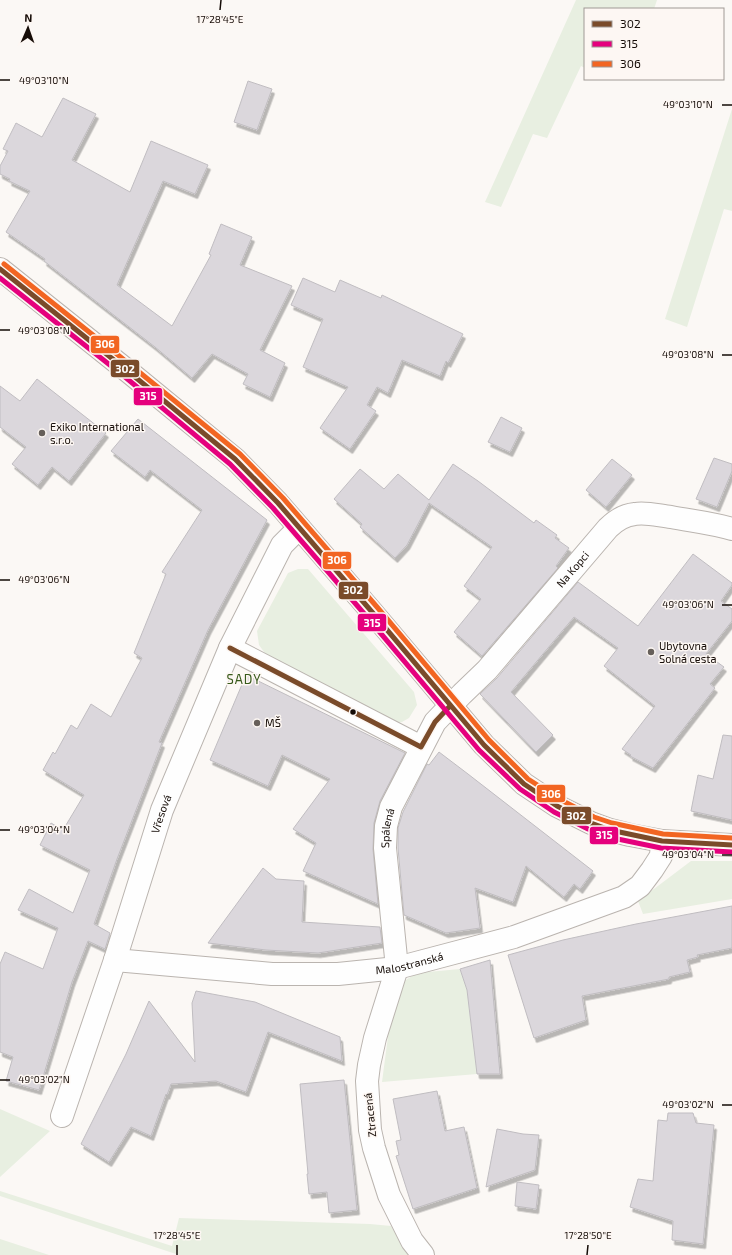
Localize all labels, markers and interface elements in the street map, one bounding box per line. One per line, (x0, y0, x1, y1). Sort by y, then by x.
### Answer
north arrow (8, 8, 48, 48)
legend (584, 8, 724, 80)
text: N (24, 11, 33, 24)
text: 17°28'45"E (197, 13, 244, 25)
text: 302 (620, 16, 641, 30)
text: 315 (620, 36, 638, 50)
text: 306 (620, 56, 641, 70)
text: 49°03'10"N (19, 74, 69, 86)
text: 49°03'10"N (663, 98, 713, 110)
text: 49°03'08"N (18, 324, 70, 336)
line badge: 306 (90, 335, 120, 354)
text: 306 (95, 337, 115, 350)
text: 49°03'08"N (662, 348, 714, 360)
line badge: 302 (110, 359, 140, 378)
text: 302 (115, 362, 135, 375)
line badge: 315 (133, 387, 163, 406)
text: 315 (139, 389, 157, 402)
place label: Exiko International s.r.o. (50, 420, 145, 446)
marker: Exiko International s.r.o. (37, 428, 47, 438)
street label: Na Kopci (553, 548, 591, 590)
line badge: 306 (322, 551, 352, 570)
text: 306 (327, 553, 347, 566)
text: 49°03'06"N (18, 573, 70, 585)
line badge: 302 (338, 581, 369, 600)
text: 302 (343, 583, 363, 596)
text: 49°03'06"N (662, 598, 714, 610)
line badge: 315 (357, 613, 387, 632)
text: 315 (363, 616, 381, 629)
place label: Ubytovna Solná cesta (659, 639, 717, 665)
marker: Ubytovna Solná cesta (646, 647, 656, 657)
district label: SADY (226, 671, 262, 687)
unlabelled marker (348, 707, 358, 717)
place label: MŠ (265, 716, 281, 729)
marker: MŠ (252, 718, 262, 728)
line badge: 306 (536, 784, 566, 803)
text: 306 (541, 787, 561, 800)
street label: Vřesová (148, 792, 174, 835)
line badge: 302 (561, 806, 592, 825)
street label: Spálená (378, 807, 396, 848)
text: 302 (566, 809, 586, 822)
text: 49°03'04"N (18, 823, 70, 835)
line badge: 315 (589, 826, 619, 845)
text: 315 (595, 828, 613, 841)
text: 49°03'04"N (662, 848, 714, 860)
street label: Malostranská (375, 949, 445, 976)
text: 49°03'02"N (18, 1073, 70, 1085)
street label: Ztracená (361, 1092, 378, 1138)
text: 49°03'02"N (662, 1098, 714, 1110)
text: 17°28'45"E (154, 1229, 201, 1241)
text: 17°28'50"E (564, 1229, 612, 1241)

